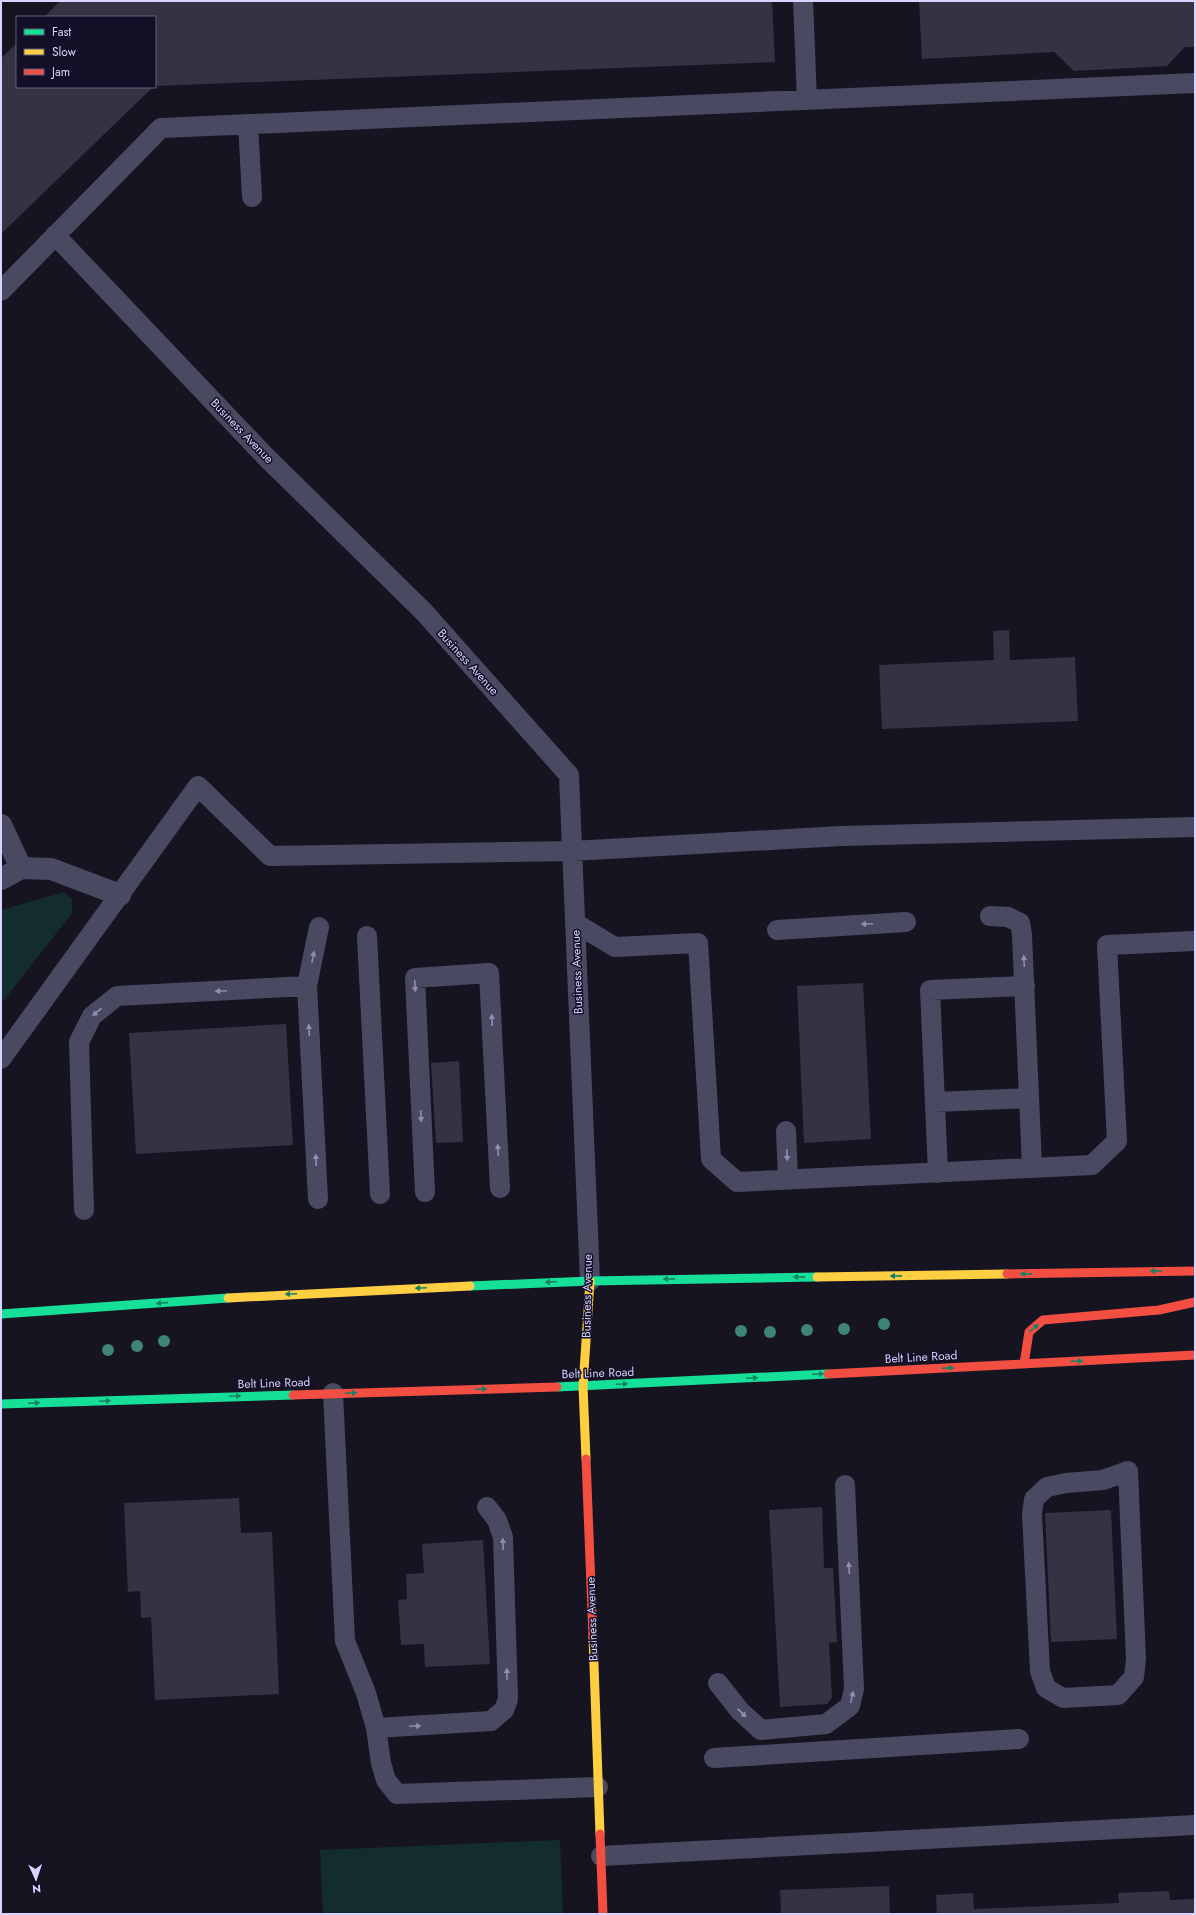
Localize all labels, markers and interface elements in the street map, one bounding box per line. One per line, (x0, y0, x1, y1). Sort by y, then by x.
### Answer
legend (16, 16, 156, 88)
text: Fast (52, 23, 71, 41)
text: Slow (52, 43, 77, 61)
text: Jam (50, 63, 70, 81)
street label: Business Avenue (206, 395, 278, 467)
street label: Business Avenue (433, 625, 503, 699)
one-way arrow (861, 921, 873, 928)
street label: Business Avenue (567, 930, 587, 1014)
one-way arrow (310, 950, 316, 963)
one-way arrow (1020, 955, 1027, 967)
one-way arrow (412, 980, 419, 992)
one-way arrow (215, 987, 227, 994)
one-way arrow (92, 1008, 102, 1017)
one-way arrow (488, 1014, 495, 1026)
one-way arrow (306, 1024, 313, 1036)
one-way arrow (418, 1110, 425, 1122)
one-way arrow (495, 1143, 501, 1156)
one-way arrow (784, 1149, 790, 1162)
one-way arrow (313, 1154, 320, 1166)
street label: Business Avenue (577, 1254, 597, 1338)
one-way arrow (1150, 1268, 1162, 1275)
one-way arrow (1020, 1270, 1032, 1277)
one-way arrow (890, 1272, 902, 1279)
one-way arrow (792, 1274, 805, 1280)
one-way arrow (662, 1276, 675, 1282)
one-way arrow (545, 1279, 557, 1286)
one-way arrow (415, 1285, 427, 1292)
one-way arrow (285, 1291, 297, 1298)
one-way arrow (156, 1299, 168, 1306)
one-way arrow (1029, 1323, 1040, 1332)
street label: Belt Line Road (884, 1346, 958, 1368)
one-way arrow (1071, 1357, 1083, 1364)
street label: Belt Line Road (561, 1363, 635, 1383)
one-way arrow (942, 1364, 954, 1371)
one-way arrow (812, 1371, 824, 1378)
street label: Belt Line Road (237, 1373, 311, 1393)
one-way arrow (746, 1374, 758, 1381)
one-way arrow (616, 1381, 628, 1388)
one-way arrow (475, 1386, 488, 1392)
one-way arrow (345, 1389, 357, 1396)
one-way arrow (229, 1393, 241, 1400)
one-way arrow (99, 1398, 112, 1404)
one-way arrow (28, 1400, 40, 1407)
one-way arrow (500, 1537, 506, 1550)
one-way arrow (846, 1561, 852, 1574)
street label: Business Avenue (582, 1577, 602, 1661)
one-way arrow (504, 1667, 510, 1680)
one-way arrow (850, 1691, 856, 1703)
one-way arrow (737, 1708, 747, 1718)
one-way arrow (409, 1722, 421, 1729)
north arrow (16, 1859, 56, 1899)
text: N (32, 1881, 41, 1897)

